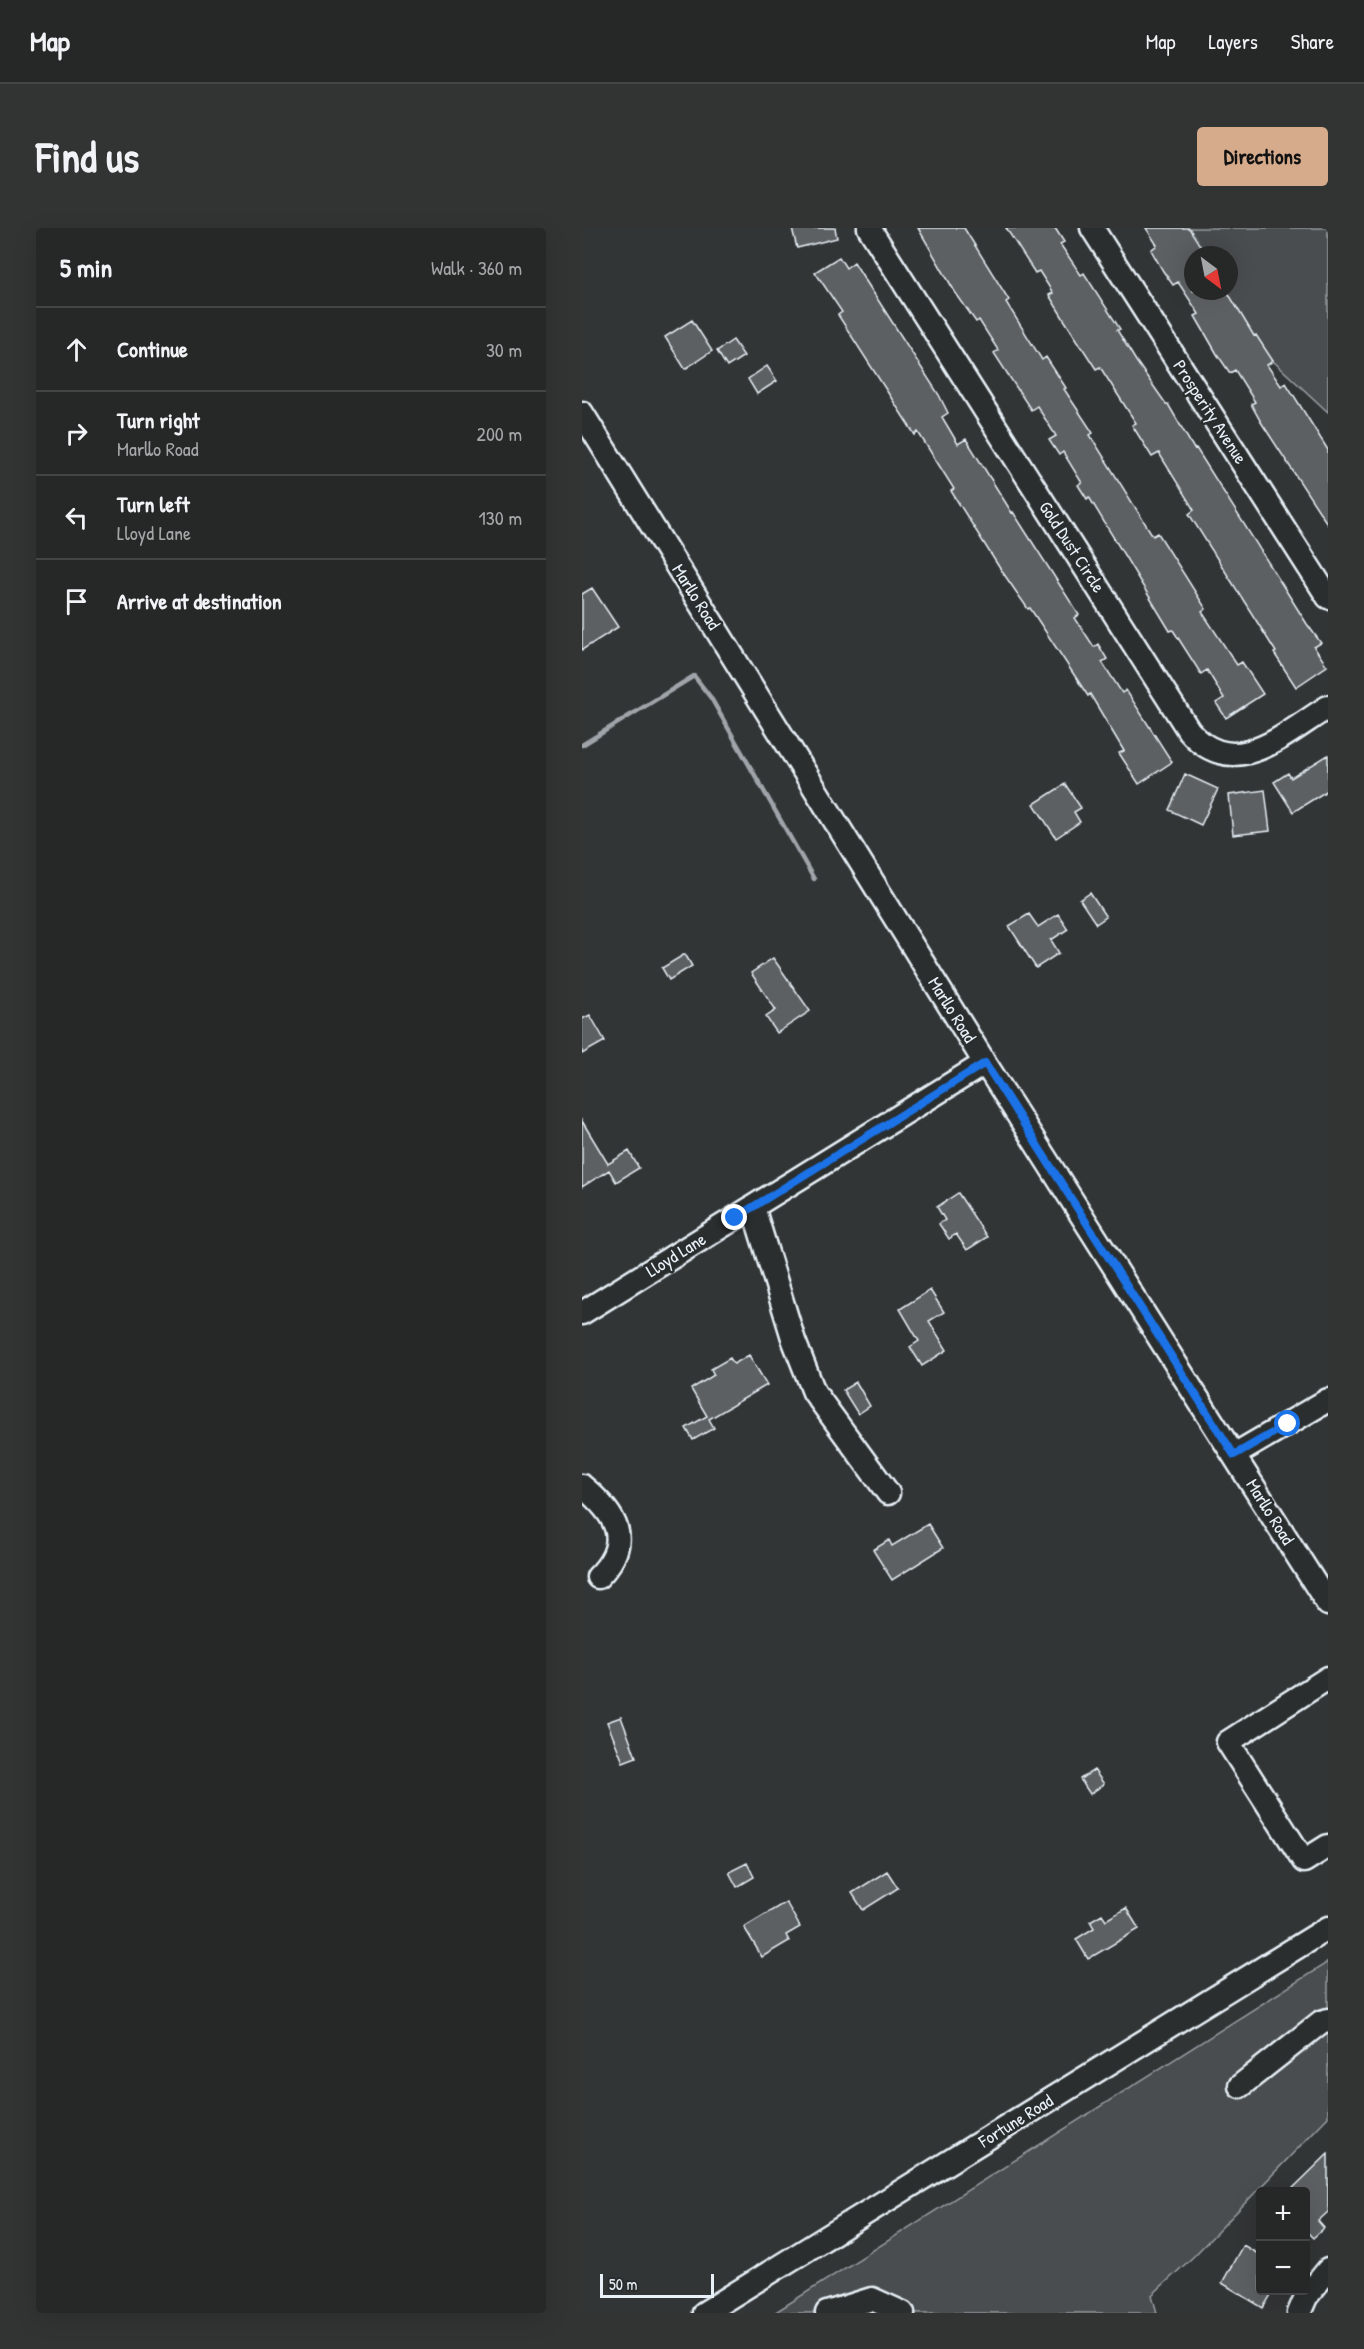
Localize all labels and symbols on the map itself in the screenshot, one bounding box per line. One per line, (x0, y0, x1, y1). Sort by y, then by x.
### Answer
north arrow (1184, 246, 1238, 300)
street label: Prosperity Avenue (1167, 355, 1253, 469)
street label: Gold Dust Circle (1033, 496, 1111, 597)
street label: Marllo Road (666, 559, 726, 634)
street label: Marllo Road (922, 972, 982, 1047)
route end (721, 1204, 747, 1230)
street label: Lloyd Lane (641, 1226, 711, 1283)
route start (1274, 1410, 1300, 1436)
street label: Marllo Road (1240, 1474, 1300, 1549)
street label: Fortune Road (973, 2088, 1058, 2154)
scale bar (600, 2271, 714, 2298)

